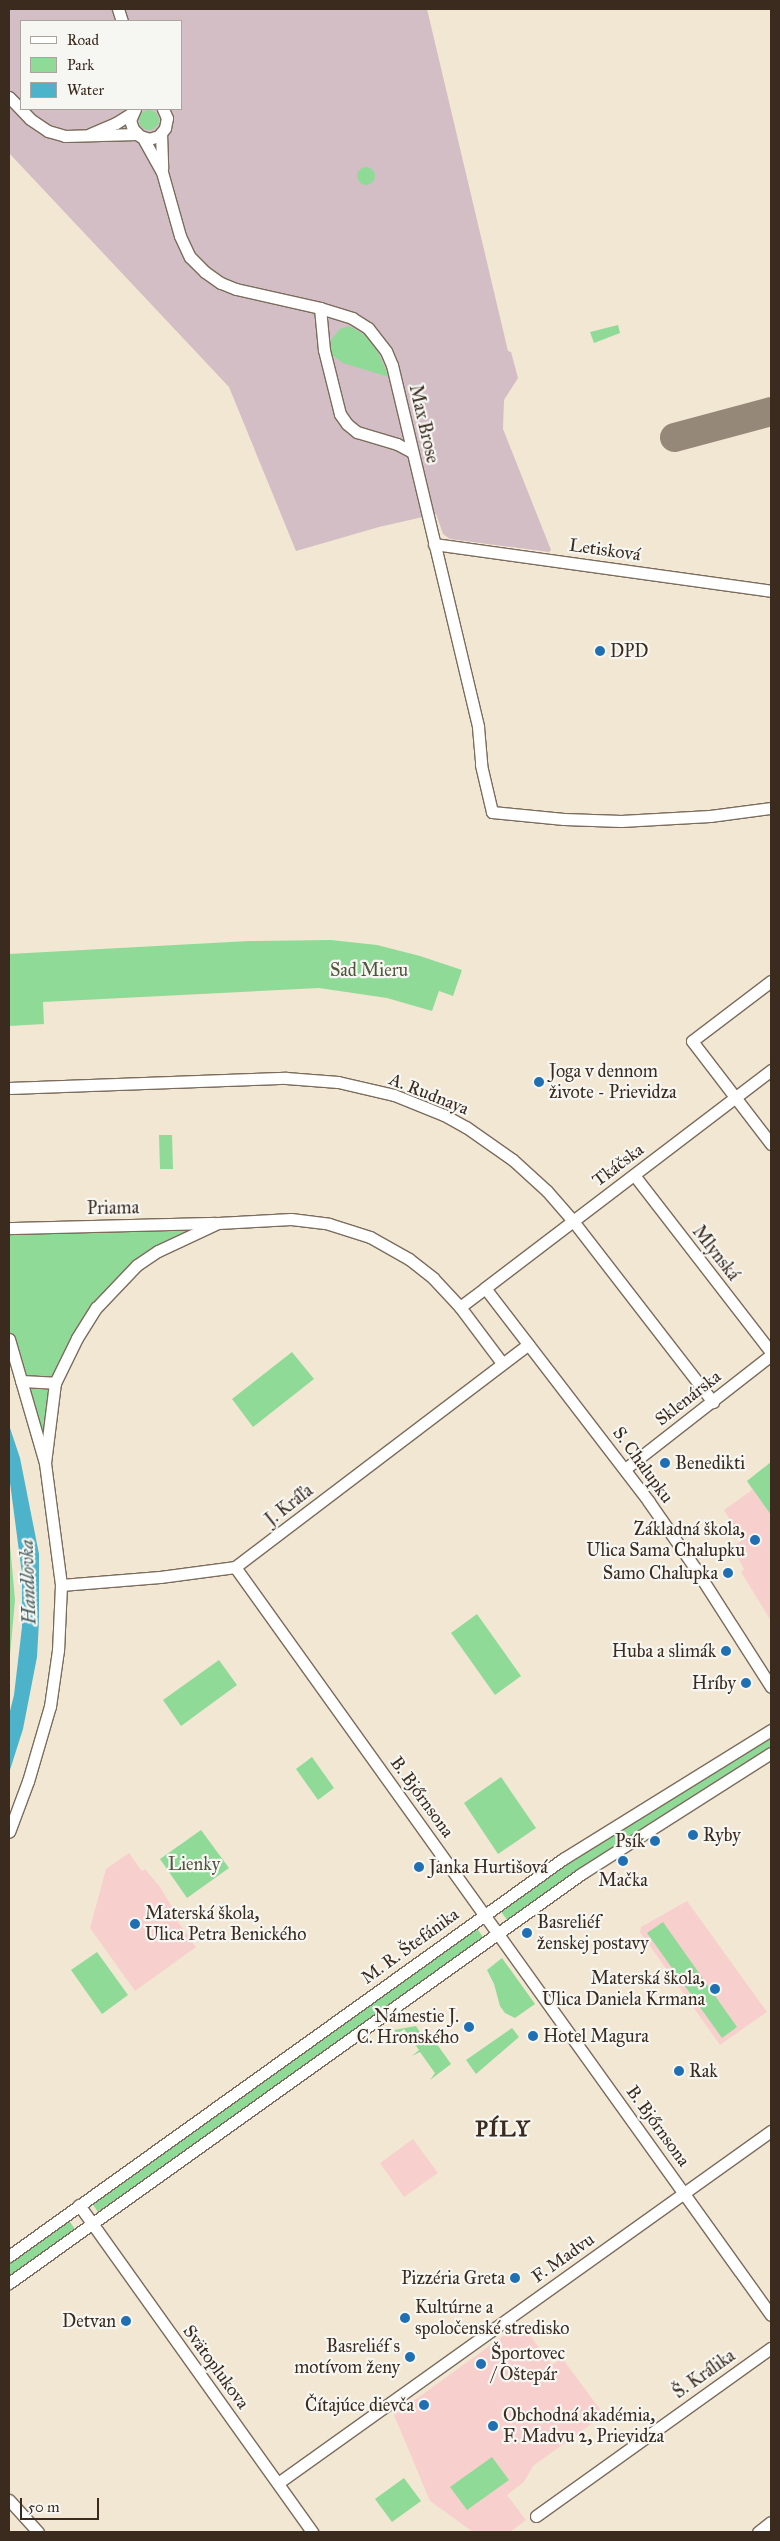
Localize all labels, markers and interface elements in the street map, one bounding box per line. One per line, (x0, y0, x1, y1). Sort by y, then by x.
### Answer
legend (20, 20, 182, 110)
text: Road (67, 31, 99, 49)
text: Park (67, 56, 94, 74)
text: Water (67, 81, 104, 99)
street label: Max Brose (405, 383, 443, 465)
street label: Letisková (568, 534, 642, 566)
place label: DPD (610, 640, 649, 662)
marker: DPD (594, 645, 606, 657)
park label: Sad Mieru (330, 959, 408, 981)
place label: Joga v dennom živote - Prievidza (549, 1061, 677, 1104)
street label: A. Rudnaya (386, 1068, 472, 1120)
marker: Joga v dennom živote - Prievidza (533, 1076, 545, 1088)
street label: Tkáčska (588, 1139, 648, 1191)
street label: Priama (87, 1197, 139, 1219)
street label: Mlynská (688, 1221, 744, 1285)
street label: Sklenárska (651, 1366, 725, 1430)
street label: S. Chalupku (608, 1423, 678, 1507)
place label: Benedikti (675, 1452, 745, 1474)
marker: Benedikti (659, 1457, 671, 1469)
street label: J. Kráľa (261, 1480, 317, 1530)
place label: Základná škola, Ulica Sama Chalupku (586, 1519, 745, 1562)
marker: Základná škola, Ulica Sama Chalupku (749, 1534, 761, 1546)
water label: Handlovka (15, 1539, 41, 1625)
place label: Samo Chalupka (603, 1562, 718, 1584)
marker: Samo Chalupka (722, 1567, 734, 1579)
place label: Huba a slimák (612, 1640, 716, 1662)
marker: Huba a slimák (720, 1645, 732, 1657)
place label: Hríby (692, 1672, 736, 1694)
marker: Hríby (740, 1677, 752, 1689)
street label: B. Bjőrnsona (386, 1752, 458, 1842)
place label: Ryby (703, 1824, 741, 1846)
marker: Ryby (687, 1829, 699, 1841)
place label: Psík (615, 1830, 645, 1852)
marker: Psík (649, 1835, 661, 1847)
park label: Lienky (168, 1853, 220, 1875)
marker: Mačka (617, 1855, 629, 1867)
place label: Janka Hurtišová (429, 1856, 548, 1878)
marker: Janka Hurtišová (413, 1861, 425, 1873)
place label: Mačka (598, 1869, 648, 1891)
place label: Materská škola, Ulica Petra Benického (145, 1903, 306, 1946)
street label: M. R. Štefánika (357, 1903, 463, 1989)
place label: Basreliéf ženskej postavy (537, 1912, 649, 1955)
marker: Materská škola, Ulica Petra Benického (129, 1918, 141, 1930)
marker: Basreliéf ženskej postavy (521, 1927, 533, 1939)
place label: Materská škola, Ulica Daniela Krmana (542, 1968, 705, 2010)
marker: Materská škola, Ulica Daniela Krmana (709, 1983, 721, 1995)
place label: Námestie J. C. Hronského (357, 2006, 459, 2048)
marker: Námestie J. C. Hronského (463, 2021, 475, 2033)
place label: Hotel Magura (543, 2025, 649, 2047)
marker: Hotel Magura (527, 2030, 539, 2042)
place label: Rak (689, 2060, 718, 2082)
marker: Rak (673, 2065, 685, 2077)
street label: B. Bjőrnsona (622, 2081, 694, 2171)
district label: PÍLY (475, 2116, 531, 2142)
street label: F. Madvu (527, 2229, 599, 2287)
place label: Pizzéria Greta (401, 2267, 505, 2289)
marker: Pizzéria Greta (509, 2272, 521, 2284)
place label: Kultúrne a spoločenské stredisko (415, 2297, 570, 2340)
place label: Detvan (62, 2310, 116, 2332)
marker: Kultúrne a spoločenské stredisko (399, 2312, 411, 2324)
marker: Detvan (120, 2315, 132, 2327)
street label: Svätoplukova (178, 2321, 254, 2413)
place label: Basreliéf s motívom ženy (294, 2336, 400, 2378)
place label: Športovec / Oštepár (491, 2343, 565, 2386)
street label: Š. Králika (669, 2345, 739, 2403)
marker: Basreliéf s motívom ženy (404, 2351, 416, 2363)
marker: Športovec / Oštepár (475, 2358, 487, 2370)
place label: Čítajúce dievča (305, 2394, 414, 2416)
marker: Čítajúce dievča (418, 2399, 430, 2411)
place label: Obchodná akadémia, F. Madvu 2, Prievidza (503, 2405, 664, 2448)
marker: Obchodná akadémia, F. Madvu 2, Prievidza (487, 2420, 499, 2432)
scale bar (22, 2488, 101, 2520)
text: 50 m (28, 2498, 60, 2516)

